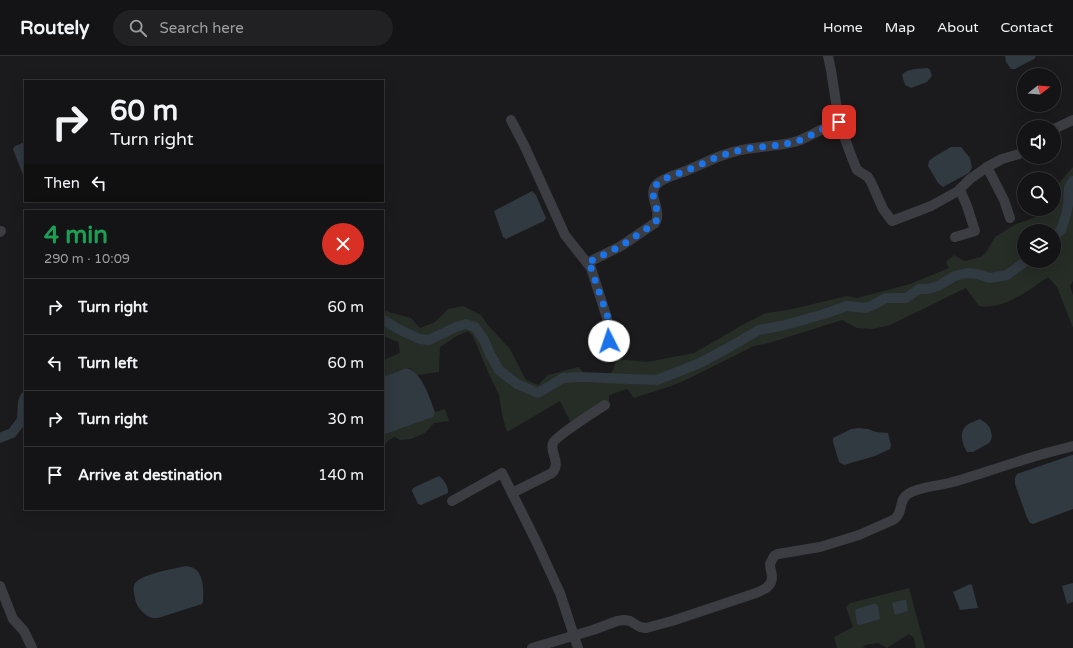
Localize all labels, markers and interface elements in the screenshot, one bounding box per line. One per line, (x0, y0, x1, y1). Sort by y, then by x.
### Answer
search box (113, 10, 393, 46)
text: Routely (20, 17, 89, 39)
icon: search (127, 17, 149, 39)
text: Search here (159, 19, 244, 37)
text: Home (823, 19, 863, 36)
text: Map (885, 19, 915, 36)
text: About (937, 19, 979, 36)
text: Contact (1001, 19, 1053, 36)
north arrow (1017, 68, 1061, 112)
map controls (1017, 68, 1061, 268)
text: 60 m (110, 94, 178, 128)
icon: right (44, 96, 96, 148)
pin (822, 105, 856, 139)
icon: arrive (828, 111, 850, 133)
button: sound (1017, 120, 1061, 164)
text: Turn right (110, 128, 194, 150)
icon: left (88, 172, 110, 194)
button: search (1017, 172, 1061, 216)
text: Then (44, 174, 80, 192)
text: 4 min (44, 221, 108, 250)
button: close (322, 223, 364, 265)
button: layers (1017, 224, 1061, 268)
text: 290 m · 10:09 (44, 251, 130, 267)
icon: right (44, 296, 66, 318)
text: Turn right (78, 298, 148, 316)
text: 60 m (327, 298, 364, 316)
position arrow (588, 320, 630, 362)
icon: left (44, 352, 66, 374)
text: Turn left (78, 354, 138, 372)
text: 60 m (327, 354, 364, 372)
icon: right (44, 408, 66, 430)
text: Turn right (78, 410, 148, 428)
text: 30 m (327, 410, 364, 428)
icon: arrive (44, 464, 66, 486)
text: Arrive at destination (78, 466, 222, 484)
text: 140 m (318, 466, 364, 484)

